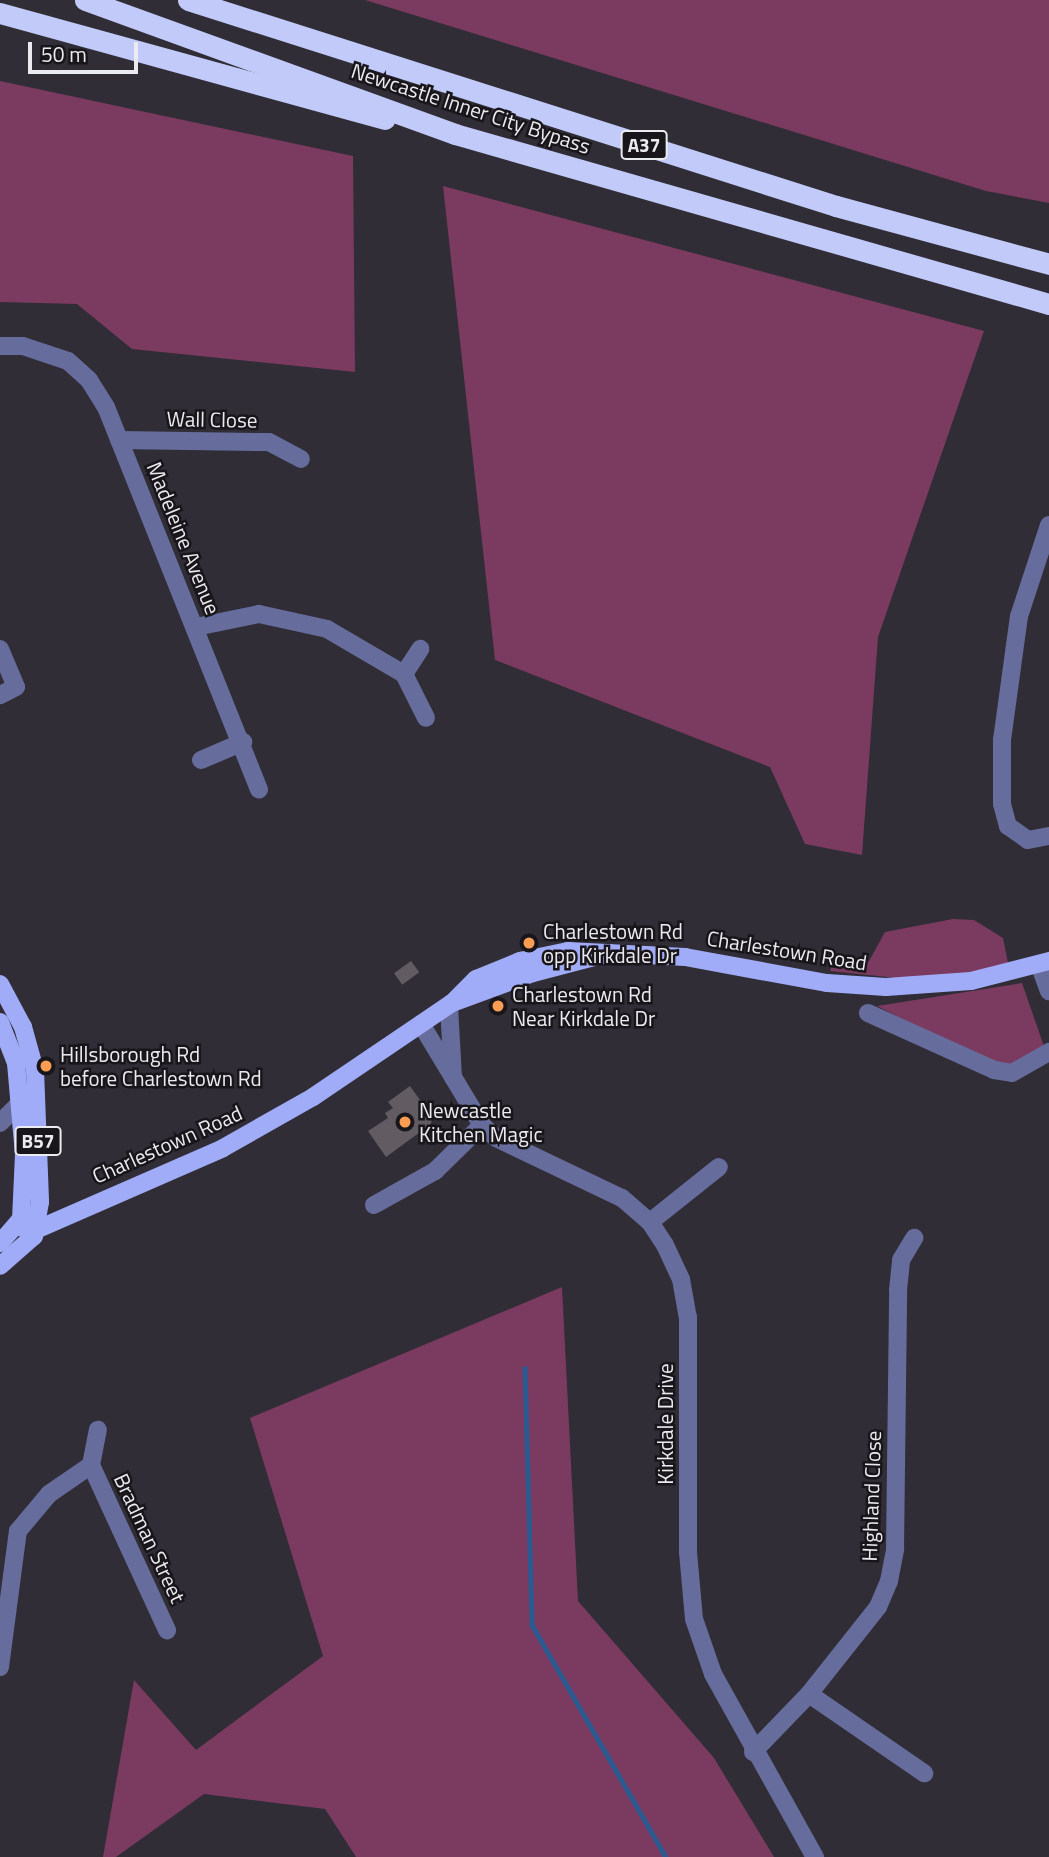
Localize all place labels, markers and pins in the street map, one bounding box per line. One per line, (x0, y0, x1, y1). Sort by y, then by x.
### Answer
place label: Charlestown Rd opp Kirkdale Dr (543, 918, 683, 968)
marker: Charlestown Rd opp Kirkdale Dr (521, 935, 537, 951)
place label: Charlestown Rd Near Kirkdale Dr (512, 981, 655, 1031)
marker: Charlestown Rd Near Kirkdale Dr (490, 998, 506, 1014)
place label: Hillsborough Rd before Charlestown Rd (60, 1041, 262, 1091)
marker: Hillsborough Rd before Charlestown Rd (38, 1058, 54, 1074)
place label: Newcastle Kitchen Magic (419, 1097, 543, 1147)
marker: Newcastle Kitchen Magic (397, 1114, 413, 1130)

